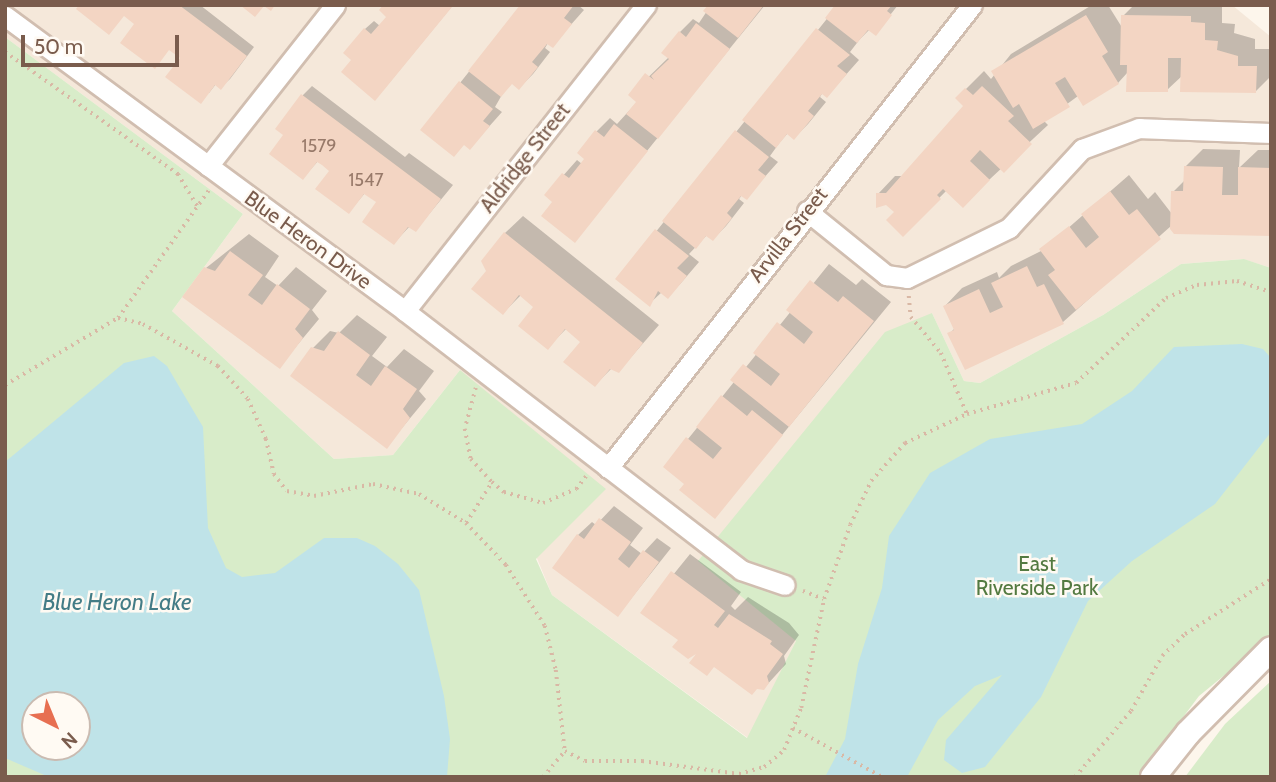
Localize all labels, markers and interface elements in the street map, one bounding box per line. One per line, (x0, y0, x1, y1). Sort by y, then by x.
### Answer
scale bar (24, 21, 182, 65)
text: 50 m (34, 34, 83, 59)
street label: Aldridge Street (474, 98, 576, 218)
house number: 1579 (302, 135, 336, 157)
house number: 1547 (348, 169, 384, 191)
street label: Arvilla Street (743, 183, 833, 287)
street label: Blue Heron Drive (240, 186, 376, 294)
park label: East Riverside Park (976, 551, 1098, 601)
water label: Blue Heron Lake (42, 588, 192, 616)
north arrow (21, 691, 91, 761)
text: N (57, 727, 82, 753)

